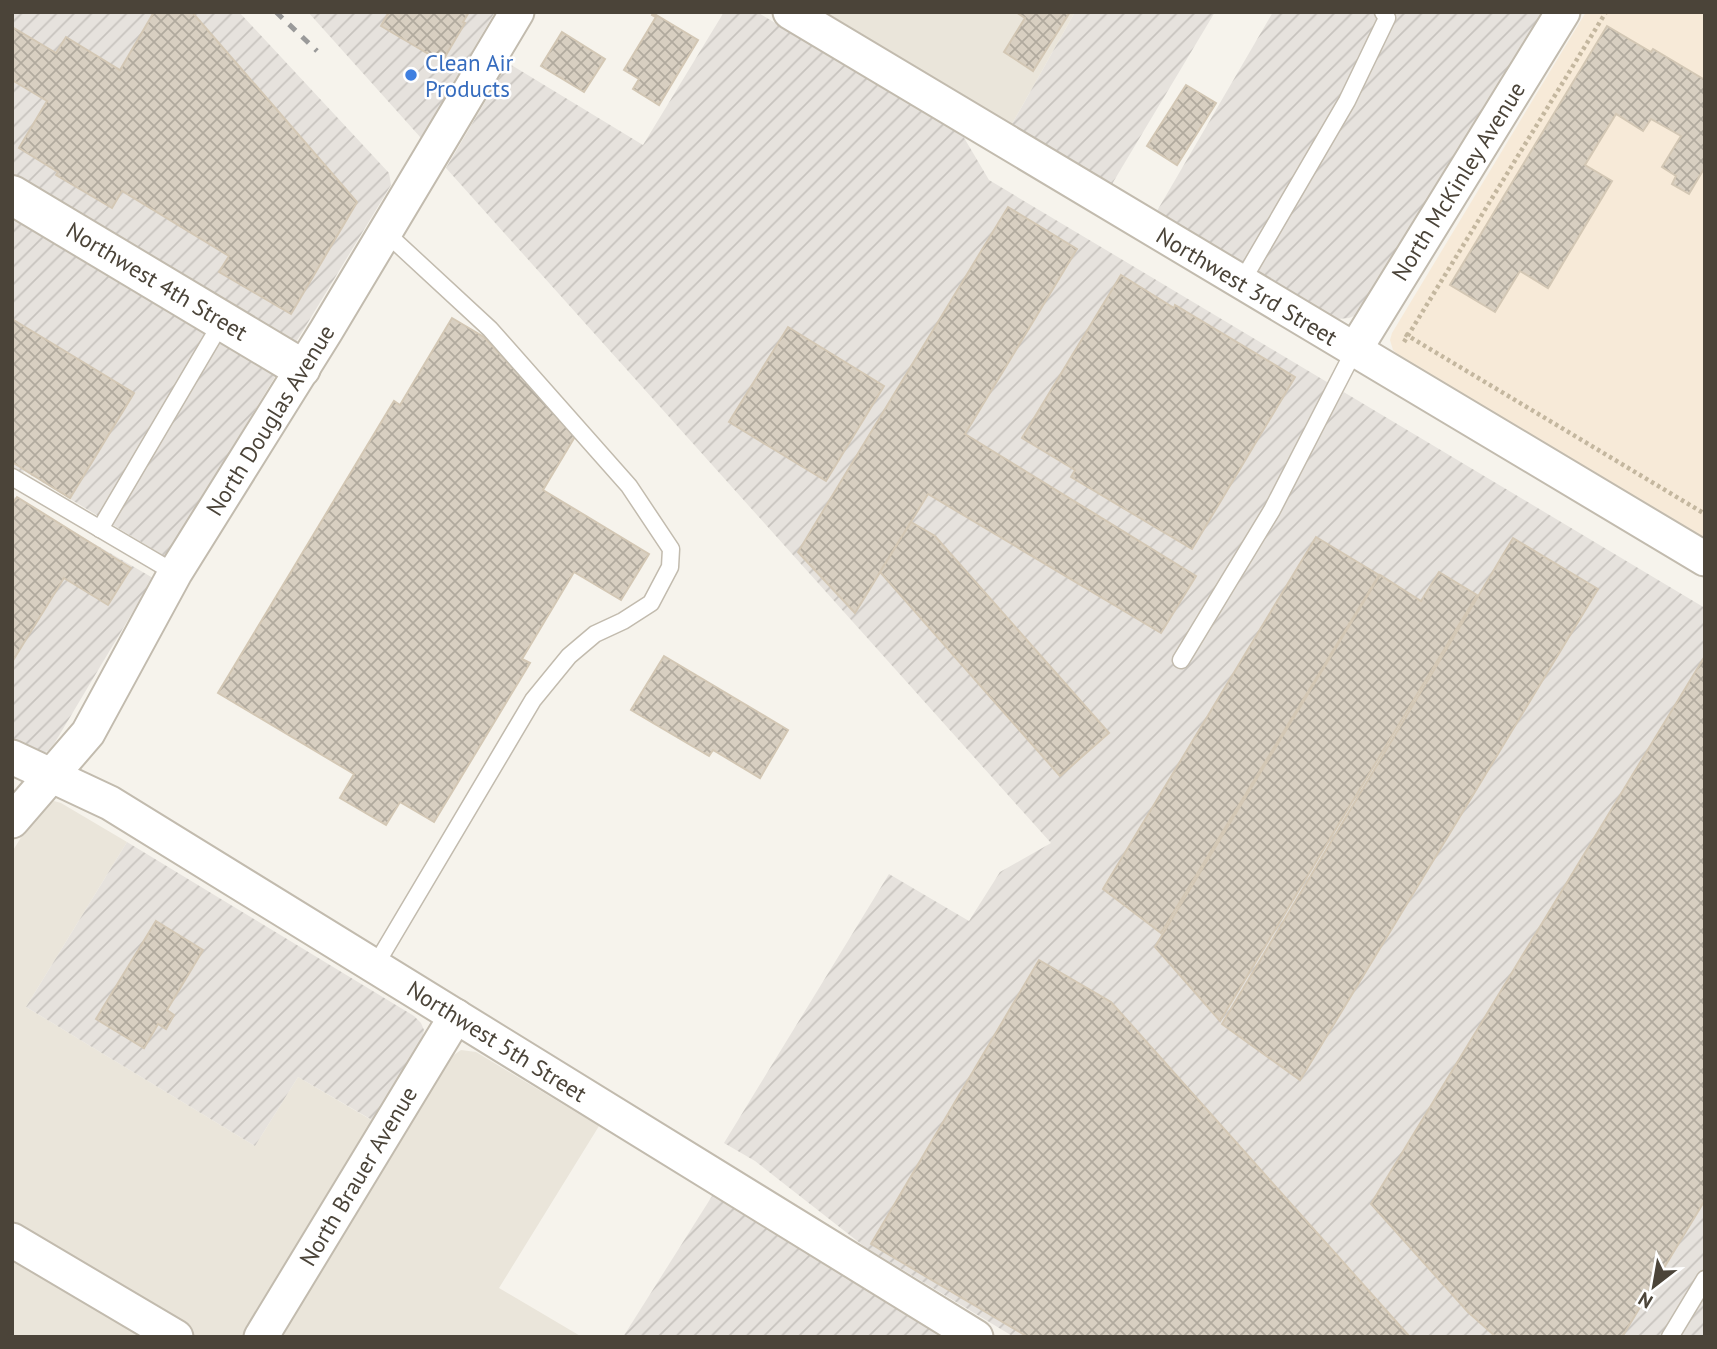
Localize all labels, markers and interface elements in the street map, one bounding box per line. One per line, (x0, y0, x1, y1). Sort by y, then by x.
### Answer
place label: Clean Air Products (425, 48, 514, 103)
marker: Clean Air Products (403, 67, 419, 83)
street label: North McKinley Avenue (1385, 76, 1531, 286)
street label: Northwest 4th Street (61, 215, 253, 347)
street label: Northwest 3rd Street (1151, 220, 1343, 352)
street label: North Douglas Avenue (199, 319, 341, 521)
street label: Northwest 5th Street (402, 974, 592, 1108)
street label: North Brauer Avenue (293, 1081, 423, 1271)
north arrow (1619, 1251, 1689, 1321)
text: N (1634, 1287, 1657, 1314)

